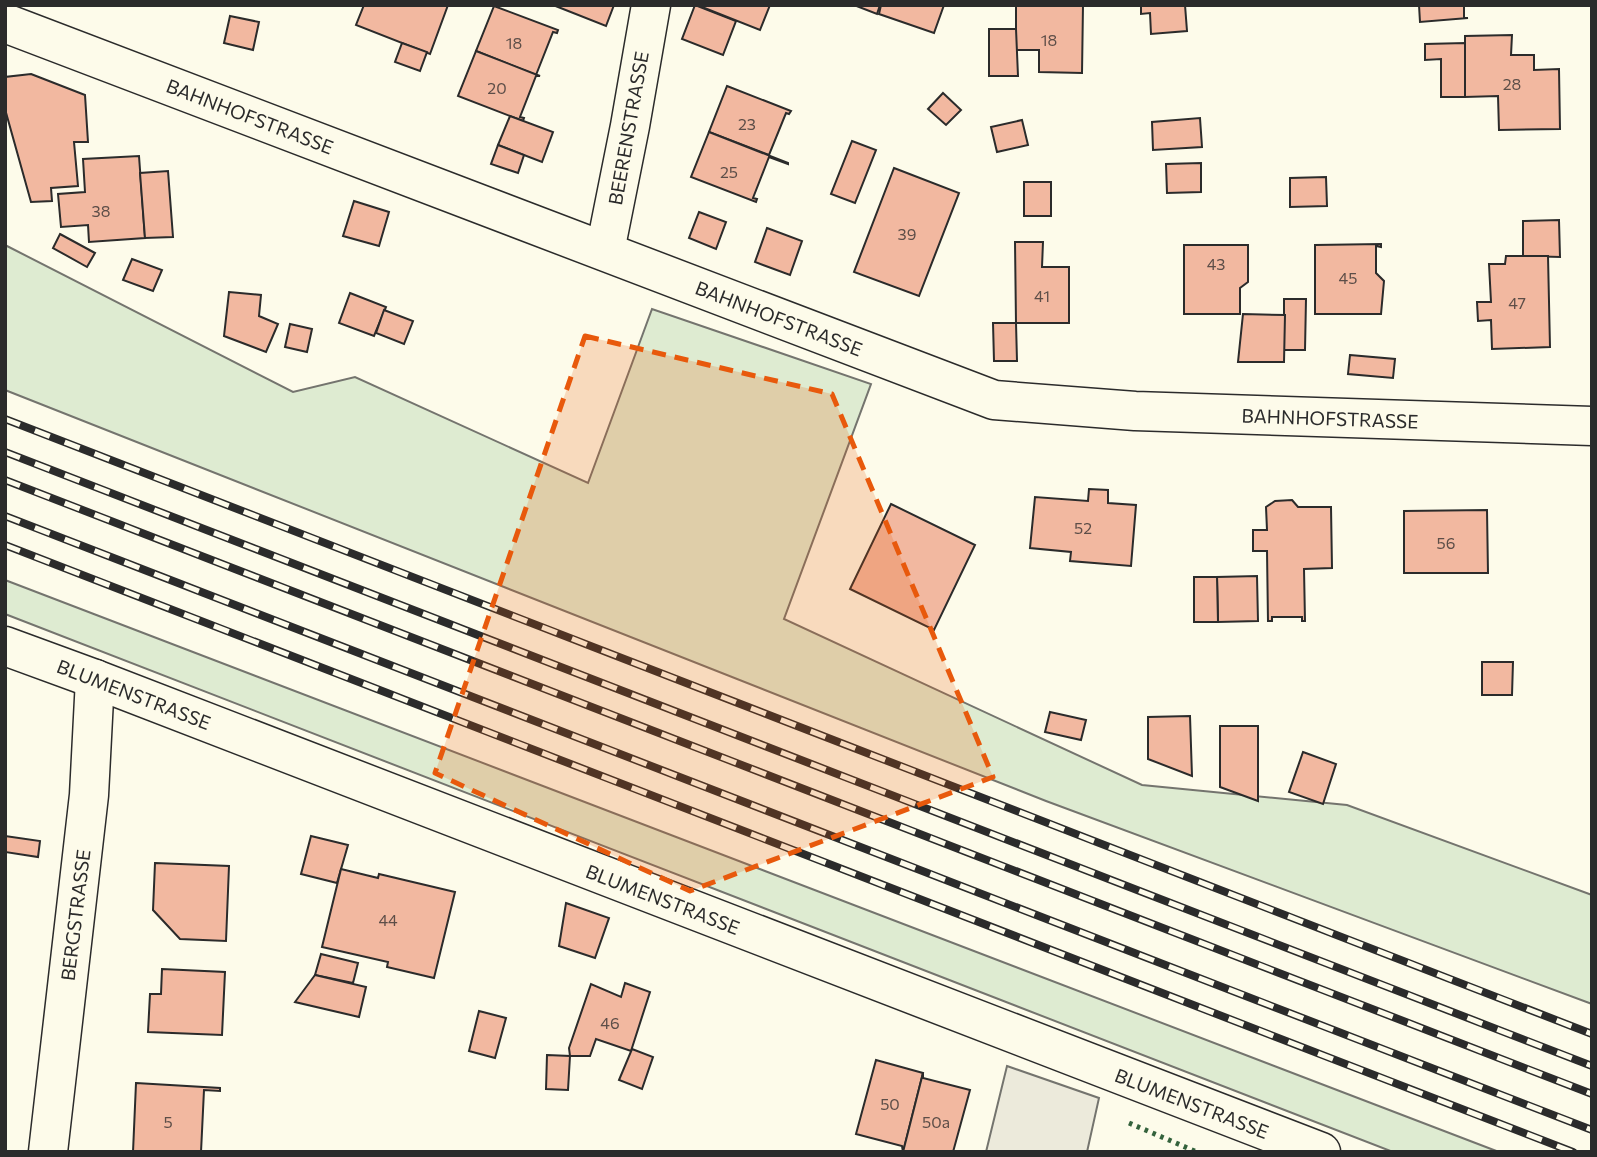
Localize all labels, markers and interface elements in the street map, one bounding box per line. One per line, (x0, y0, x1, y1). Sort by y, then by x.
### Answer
house number: 18 (1041, 30, 1057, 49)
house number: 18 (506, 33, 522, 52)
street label: BEERENSTRASSE (603, 49, 653, 207)
street label: BAHNHOFSTRASSE (163, 74, 337, 158)
house number: 28 (1503, 74, 1521, 93)
house number: 20 (487, 78, 507, 97)
house number: 23 (738, 114, 756, 133)
house number: 25 (720, 162, 738, 181)
house number: 38 (92, 201, 110, 220)
house number: 39 (898, 224, 916, 243)
house number: 43 (1207, 254, 1225, 273)
house number: 45 (1339, 268, 1357, 287)
street label: BAHNHOFSTRASSE (692, 276, 866, 360)
house number: 41 (1034, 286, 1050, 305)
house number: 47 (1508, 293, 1526, 312)
street label: BAHNHOFSTRASSE (1241, 403, 1419, 433)
house number: 52 (1074, 518, 1092, 537)
house number: 56 (1437, 533, 1455, 552)
street label: BLUMENSTRASSE (54, 654, 214, 734)
street label: BERGSTRASSE (56, 848, 94, 982)
street label: BLUMENSTRASSE (583, 859, 743, 939)
house number: 44 (378, 910, 398, 929)
house number: 46 (600, 1013, 620, 1032)
street label: BLUMENSTRASSE (1112, 1063, 1272, 1143)
house number: 50 (880, 1094, 900, 1113)
house number: 5 (163, 1112, 173, 1131)
house number: 50a (922, 1112, 950, 1131)

